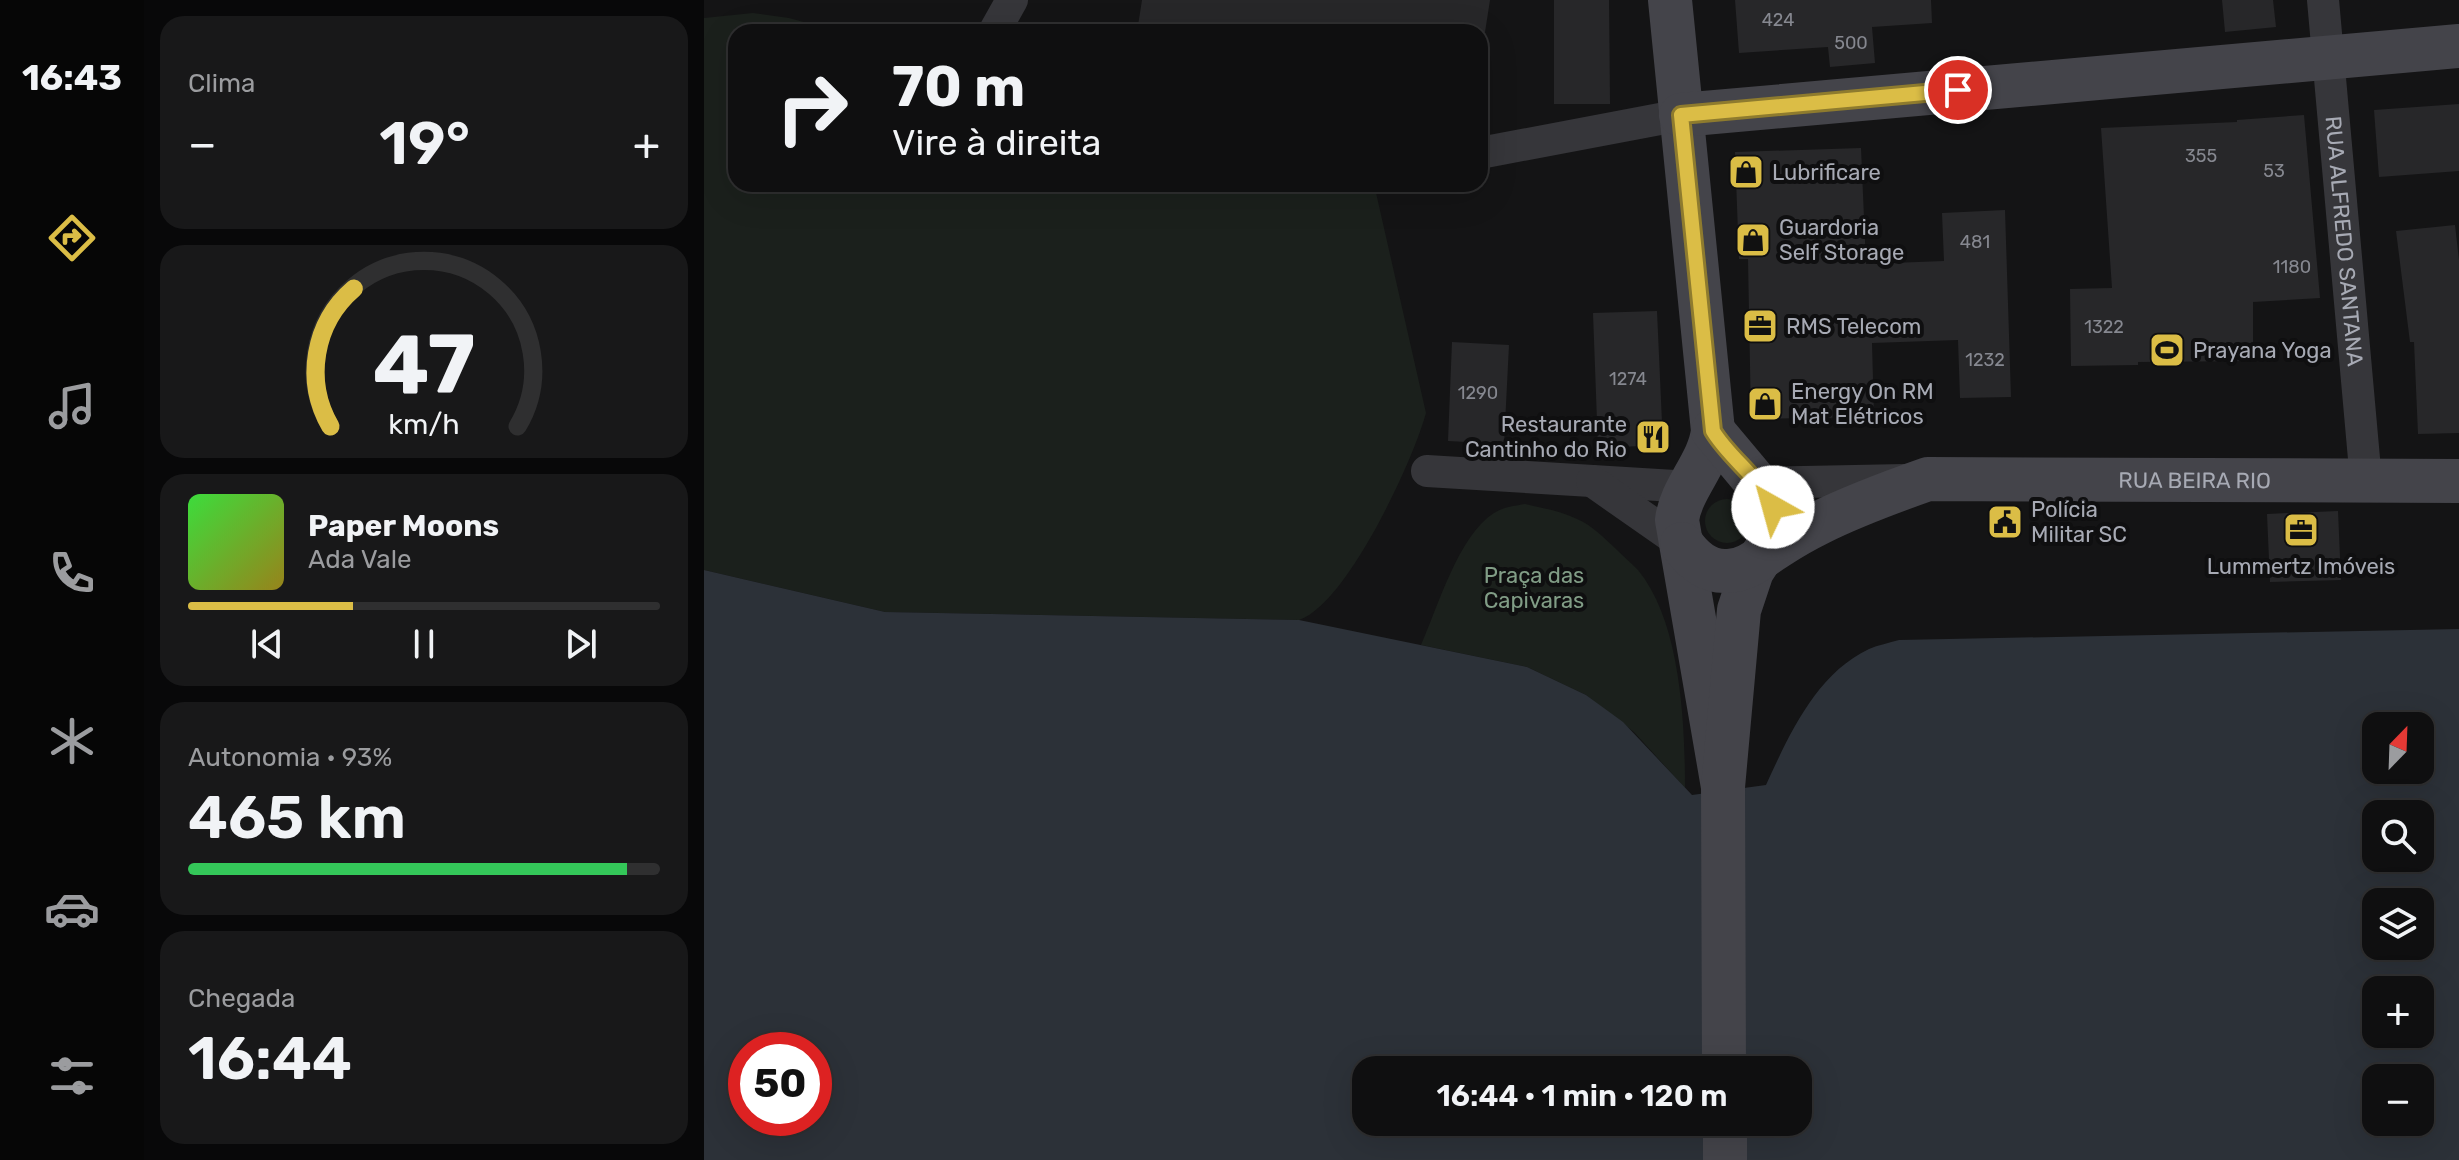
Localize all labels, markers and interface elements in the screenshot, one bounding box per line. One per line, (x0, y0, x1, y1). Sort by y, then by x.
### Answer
house number: 424 (1762, 9, 1794, 31)
house number: 500 (1834, 32, 1868, 54)
text: 70 m (892, 54, 1025, 120)
text: 16:43 (22, 56, 122, 99)
icon: right (760, 56, 864, 160)
pin (1924, 56, 1992, 124)
text: Clima (188, 68, 255, 99)
icon: arrive (1936, 68, 1980, 112)
text: 19° (379, 108, 470, 179)
street label: RUA ALFREDO SANTANA (2320, 115, 2369, 368)
text: − (188, 118, 217, 170)
text: + (633, 118, 660, 170)
text: Vire à direita (892, 121, 1101, 164)
house number: 355 (2185, 145, 2217, 167)
shop icon: Lubrificare (1727, 153, 1765, 191)
place label: Lubrificare (1772, 159, 1881, 186)
house number: 53 (2263, 160, 2285, 182)
icon: directions (44, 210, 100, 266)
place label: Guardoria Self Storage (1779, 214, 1904, 266)
shop icon: Guardoria Self Storage (1734, 221, 1772, 259)
house number: 481 (1960, 231, 1990, 253)
house number: 1180 (2273, 256, 2311, 278)
office icon: RMS Telecom (1741, 307, 1779, 345)
place label: RMS Telecom (1786, 313, 1921, 340)
text: 47 (373, 315, 475, 414)
house number: 1322 (2084, 316, 2124, 338)
sports icon: Prayana Yoga (2148, 331, 2186, 369)
place label: Prayana Yoga (2193, 337, 2332, 364)
house number: 1232 (1965, 349, 2005, 371)
house number: 1274 (1609, 368, 1647, 390)
icon: music (44, 378, 100, 434)
place label: Energy On RM Mat Elétricos (1791, 378, 1934, 430)
house number: 1290 (1458, 382, 1498, 404)
shop icon: Energy On RM Mat Elétricos (1746, 385, 1784, 423)
text: km/h (388, 407, 460, 441)
place label: Restaurante Cantinho do Rio (1465, 411, 1627, 463)
restaurant icon: Restaurante Cantinho do Rio (1634, 418, 1672, 456)
position arrow (1731, 465, 1815, 549)
street label: RUA BEIRA RIO (2118, 466, 2271, 494)
place label: Polícia Militar SC (2031, 496, 2127, 548)
public building icon: Polícia Militar SC (1986, 503, 2024, 541)
text: Paper Moons (308, 508, 499, 544)
office icon: Lummertz Imóveis (2282, 511, 2320, 549)
text: Ada Vale (308, 544, 412, 575)
icon: phone (44, 545, 100, 601)
place label: Lummertz Imóveis (2207, 553, 2395, 580)
park label: Praça das Capivaras (1484, 562, 1584, 614)
icon: previous (245, 622, 289, 666)
icon: pause (402, 622, 446, 666)
icon: next (559, 622, 603, 666)
north arrow (2362, 712, 2434, 784)
map controls (2362, 712, 2434, 1136)
icon: climate (44, 713, 100, 769)
text: Autonomia · 93% (188, 742, 392, 773)
text: 465 km (188, 782, 406, 853)
button: search (2362, 800, 2434, 872)
icon: car (44, 881, 100, 937)
button: layers (2362, 888, 2434, 960)
button: + (2362, 976, 2434, 1048)
text: Chegada (188, 983, 295, 1014)
text: 16:44 (188, 1023, 352, 1094)
speed limit sign: 50 (728, 1032, 832, 1136)
icon: filters (44, 1048, 100, 1104)
button: − (2362, 1064, 2434, 1136)
text: 16:44 · 1 min · 120 m (1436, 1078, 1728, 1114)

